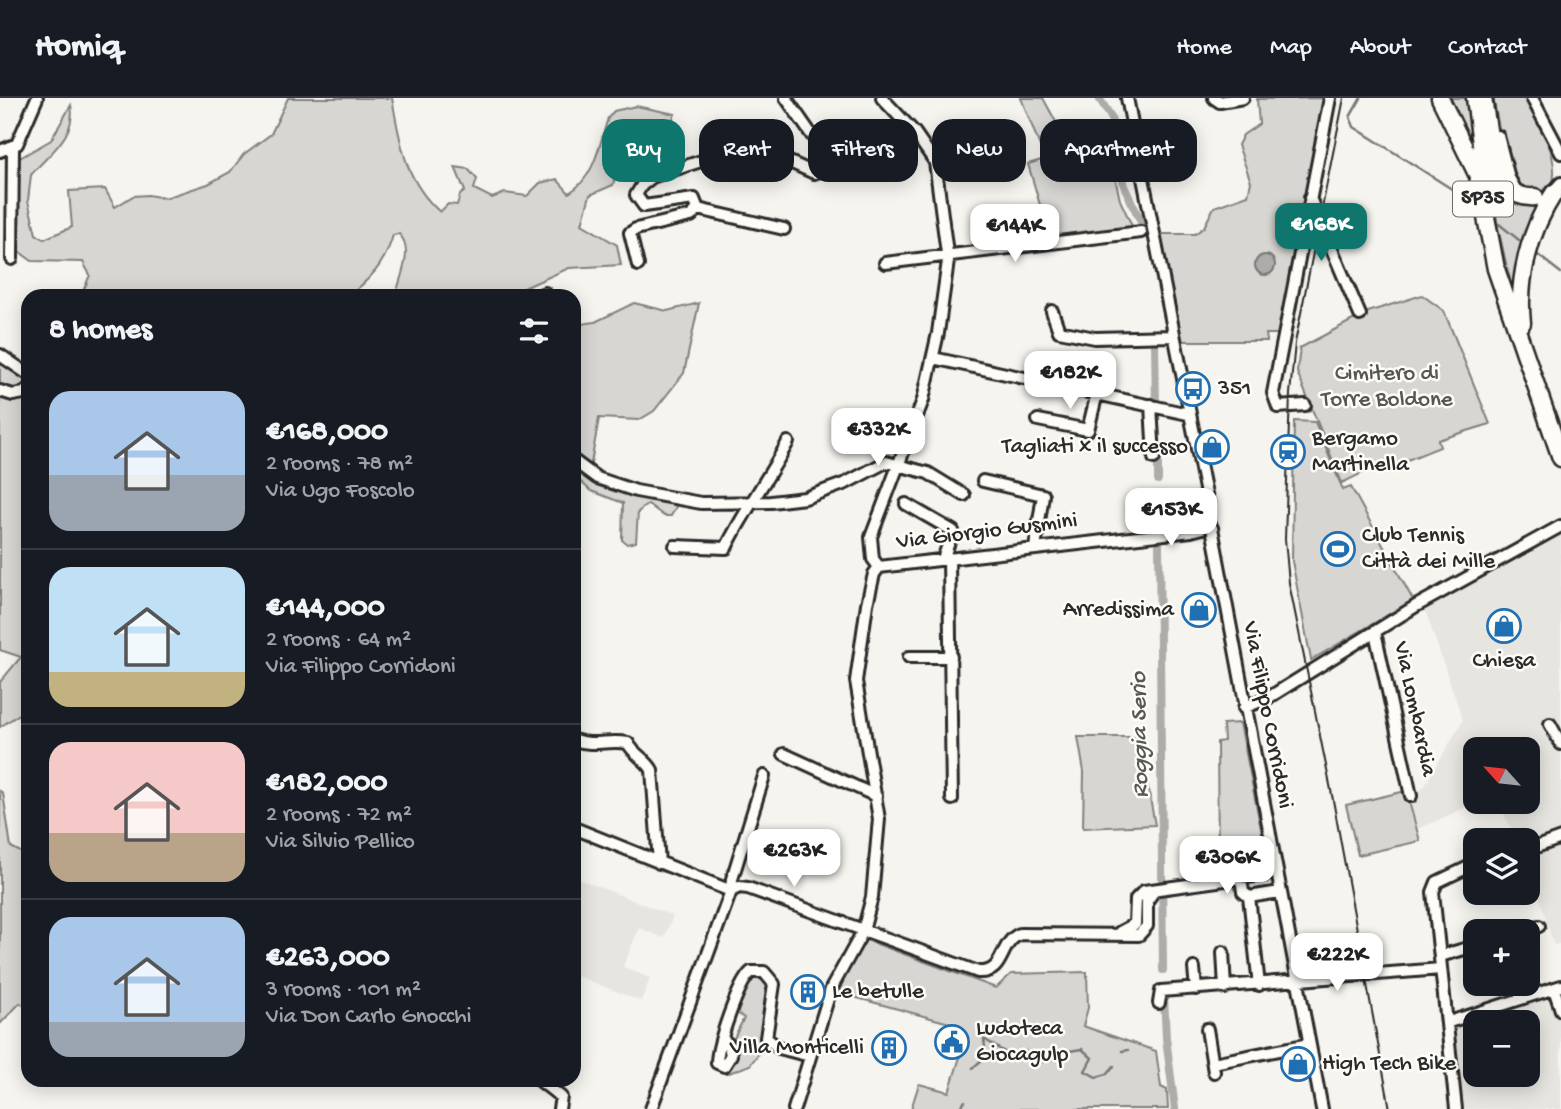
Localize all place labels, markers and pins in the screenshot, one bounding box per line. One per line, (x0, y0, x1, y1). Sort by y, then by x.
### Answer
pin: €144K (966, 204, 1064, 264)
pin: €168K (1272, 204, 1370, 263)
pin: €182K (1021, 352, 1119, 411)
bus stop icon: 351 (1174, 370, 1212, 408)
place label: 351 (1217, 376, 1251, 403)
pin: €332K (829, 408, 927, 468)
place label: Bergamo Martinella (1311, 426, 1410, 479)
shop icon: Tagliati x il successo (1193, 428, 1231, 466)
station icon: Bergamo Martinella (1269, 433, 1307, 471)
place label: Tagliati x il successo (1000, 434, 1188, 461)
pin: €153K (1122, 489, 1220, 548)
place label: Club Tennis Città dei Mille (1362, 523, 1496, 576)
sports icon: Club Tennis Città dei Mille (1319, 530, 1357, 568)
shop icon: Arredissima (1180, 591, 1218, 629)
place label: Arredissima (1063, 597, 1175, 624)
shop icon: Chiesa (1485, 607, 1523, 645)
place label: Chiesa (1473, 648, 1537, 675)
pin: €263K (745, 830, 843, 889)
pin: €306K (1178, 836, 1276, 896)
pin: €222K (1288, 934, 1386, 993)
building icon: Le betulle (789, 973, 827, 1011)
place label: Le betulle (832, 979, 925, 1006)
place label: Ludoteca Giocagulp (976, 1016, 1068, 1069)
public building icon: Ludoteca Giocagulp (933, 1023, 971, 1061)
building icon: Villa Monticelli (870, 1029, 908, 1067)
place label: Villa Monticelli (729, 1035, 864, 1062)
shop icon: High Tech Bike (1279, 1045, 1317, 1083)
place label: High Tech Bike (1322, 1051, 1457, 1078)

